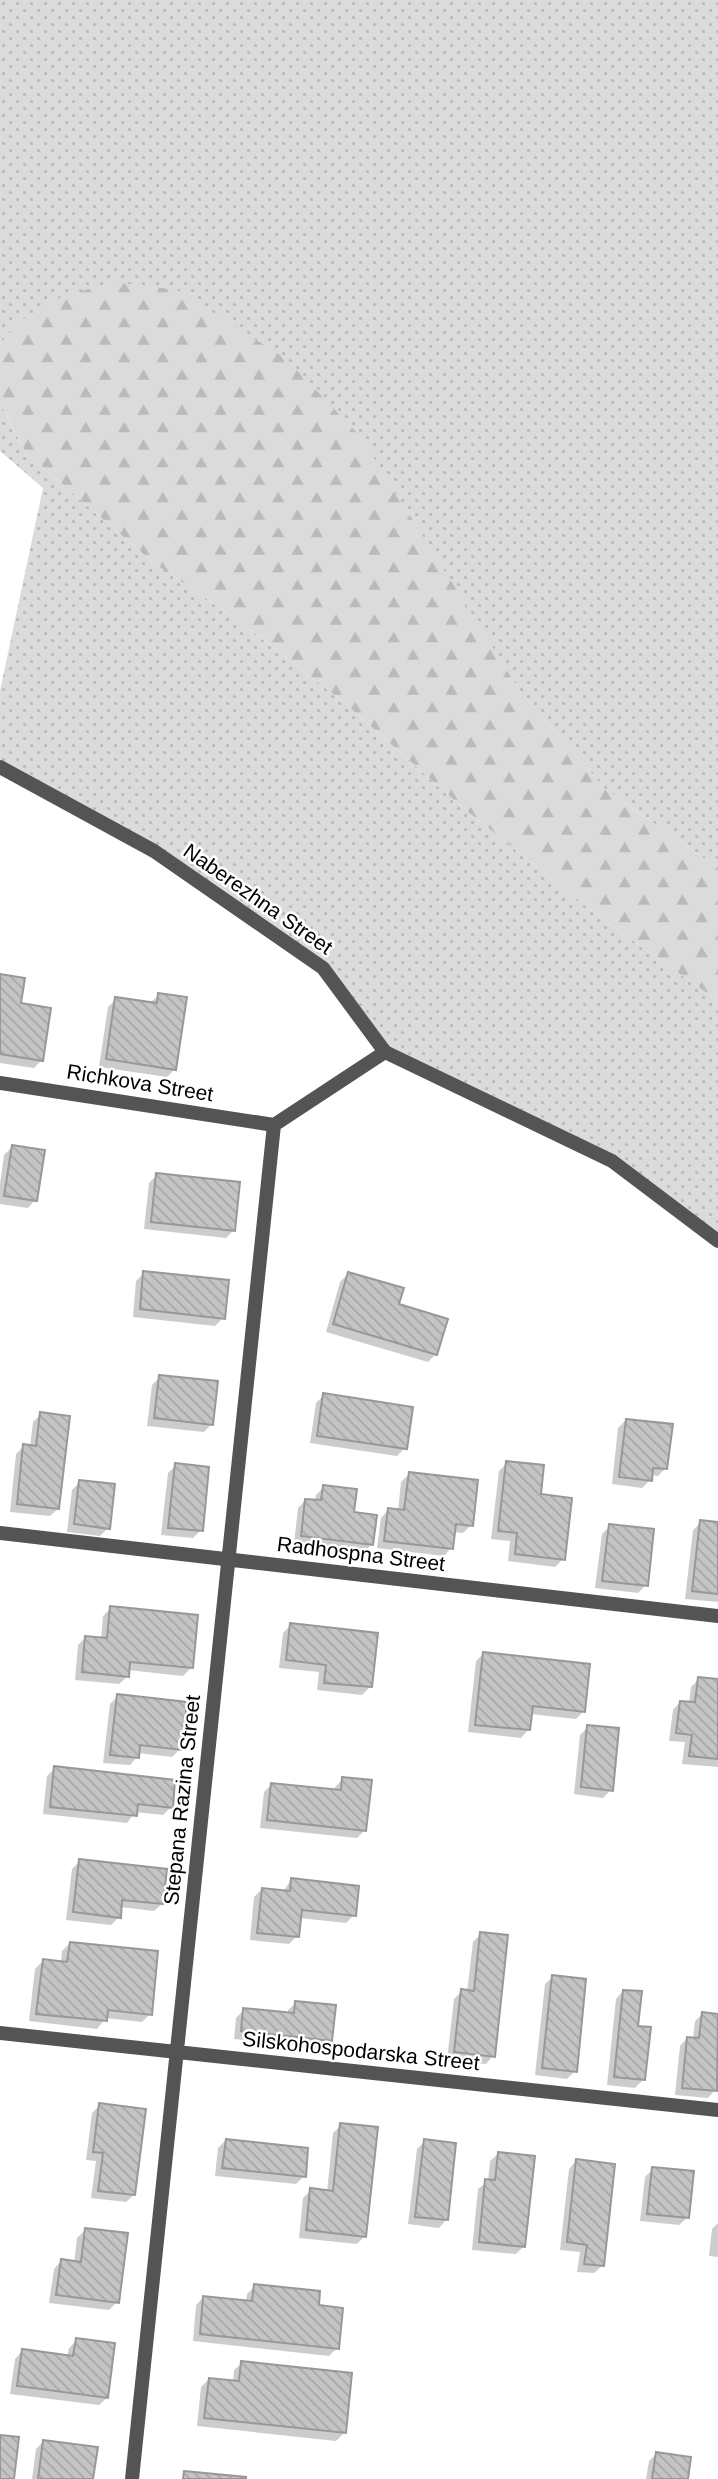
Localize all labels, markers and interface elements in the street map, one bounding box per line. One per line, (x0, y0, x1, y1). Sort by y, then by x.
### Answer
street label: Naberezhna Street (179, 839, 337, 959)
street label: Richkova Street (65, 1060, 215, 1105)
street label: Radhospna Street (276, 1532, 447, 1575)
street label: Stepana Razina Street (159, 1694, 204, 1906)
street label: Silskohospodarska Street (241, 2027, 481, 2074)

